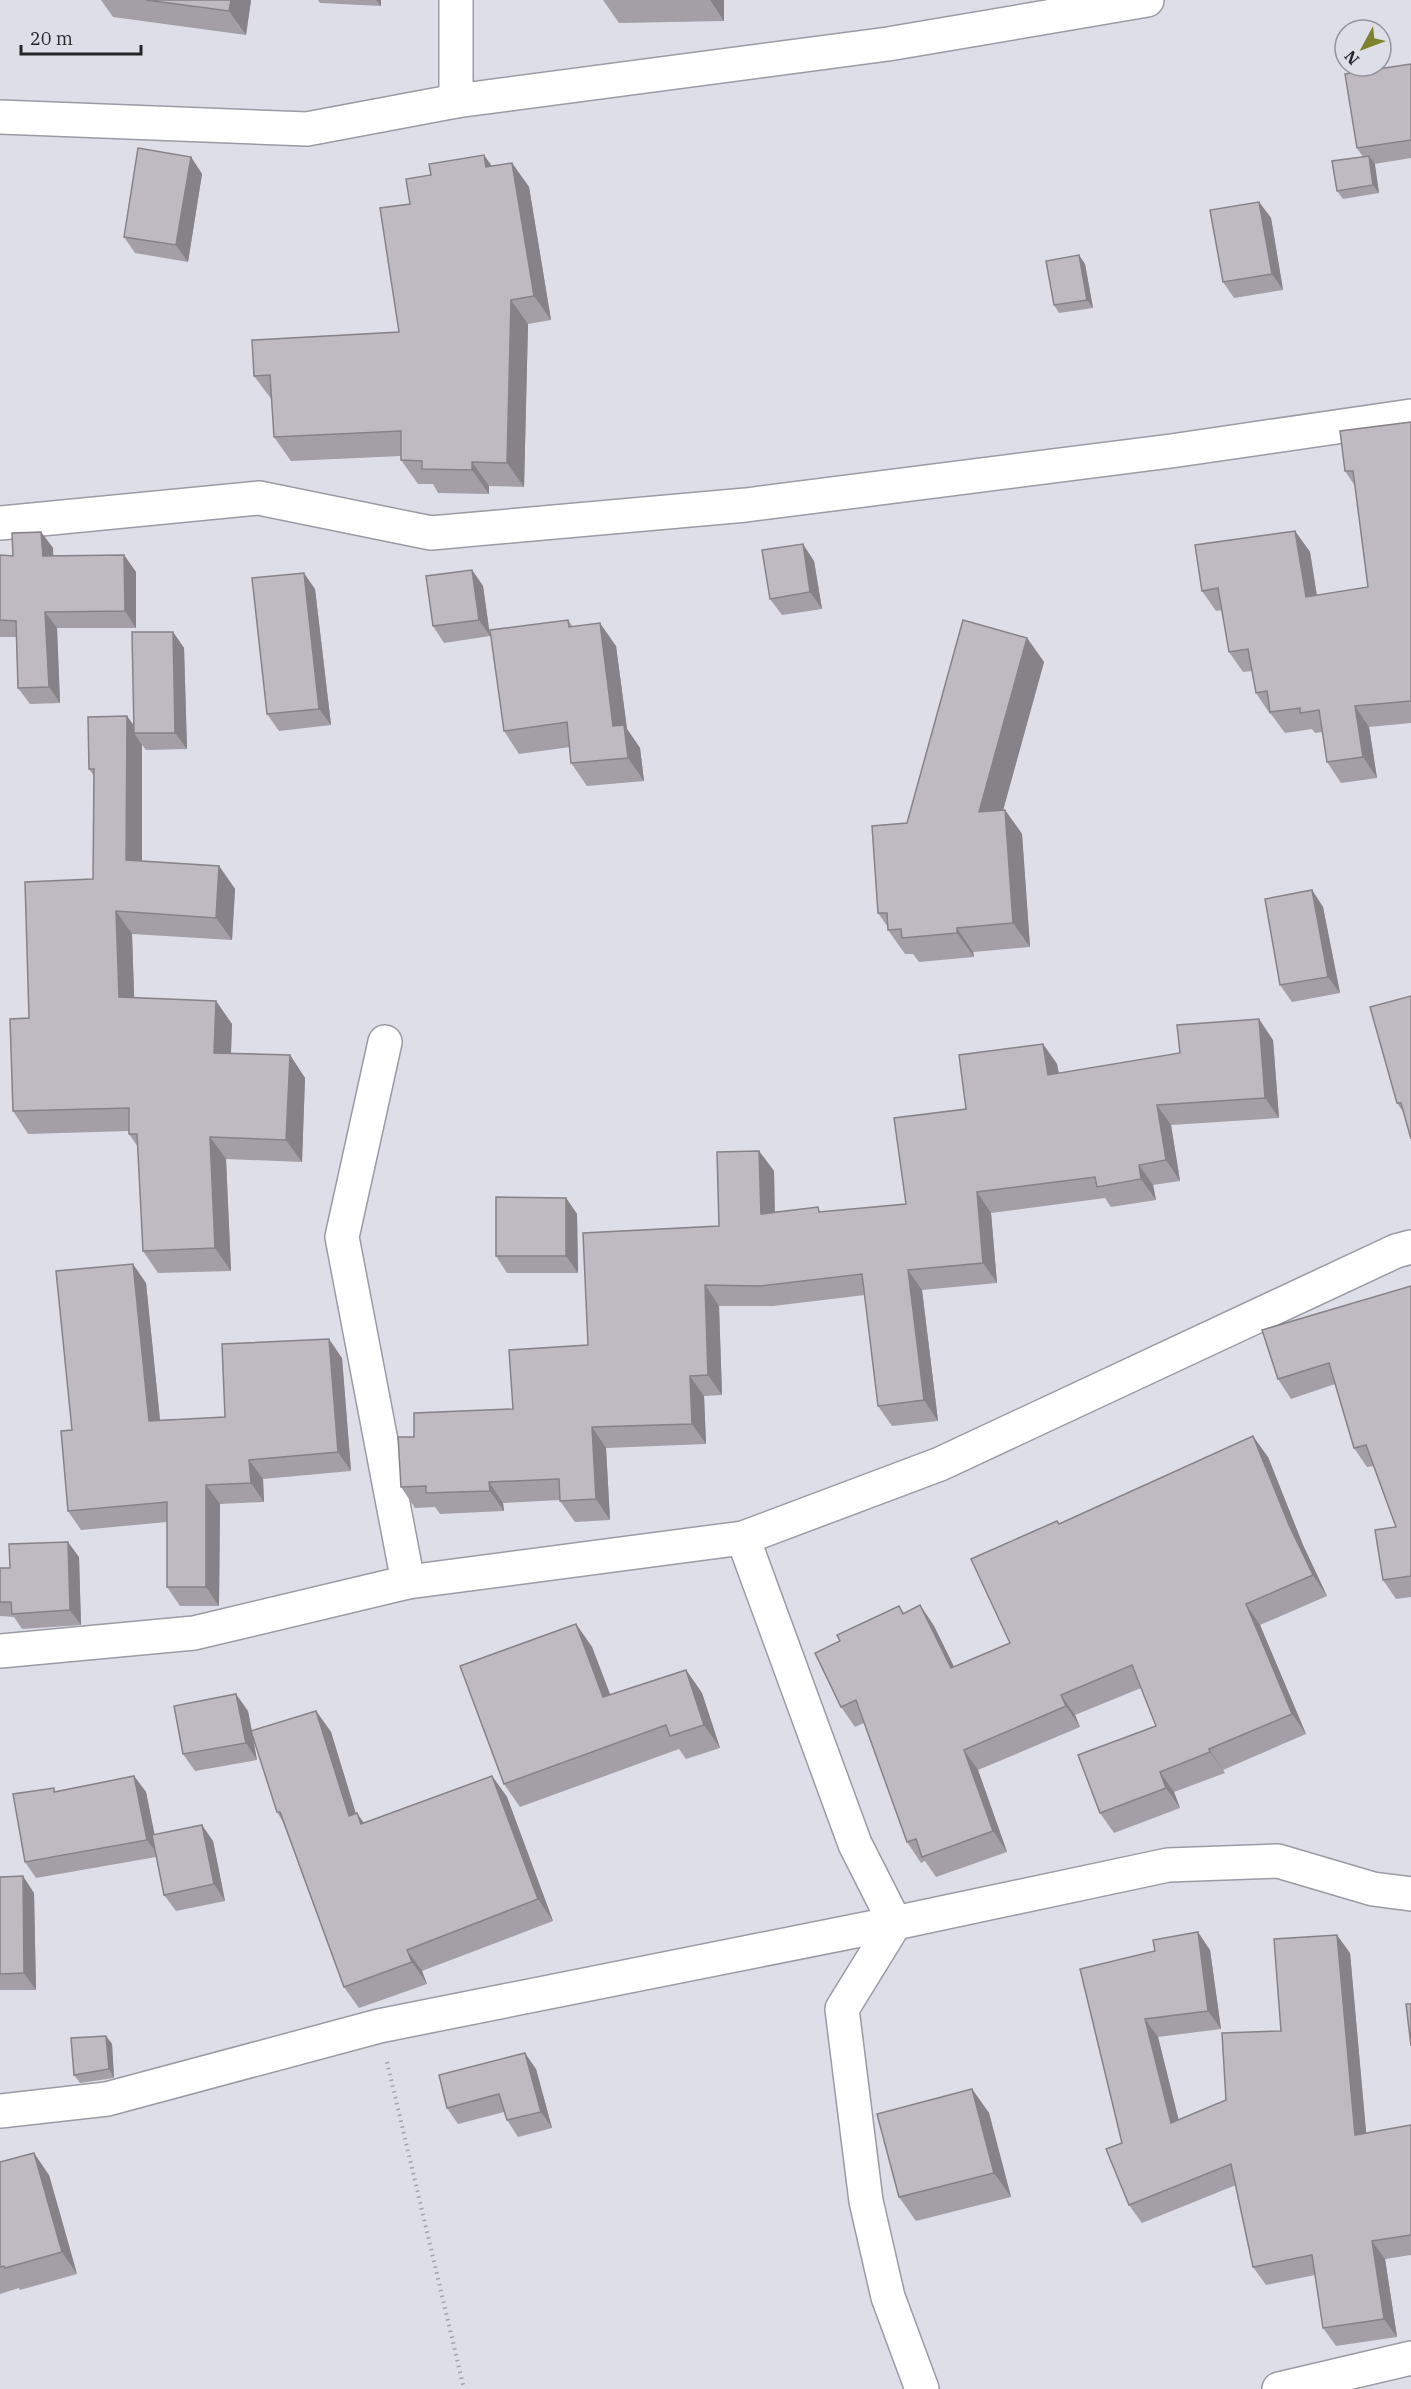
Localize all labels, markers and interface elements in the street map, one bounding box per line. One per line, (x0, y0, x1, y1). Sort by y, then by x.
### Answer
scale bar (21, 18, 141, 56)
north arrow (1333, 18, 1393, 78)
text: 20 m (30, 27, 73, 50)
text: N (1340, 47, 1363, 69)

